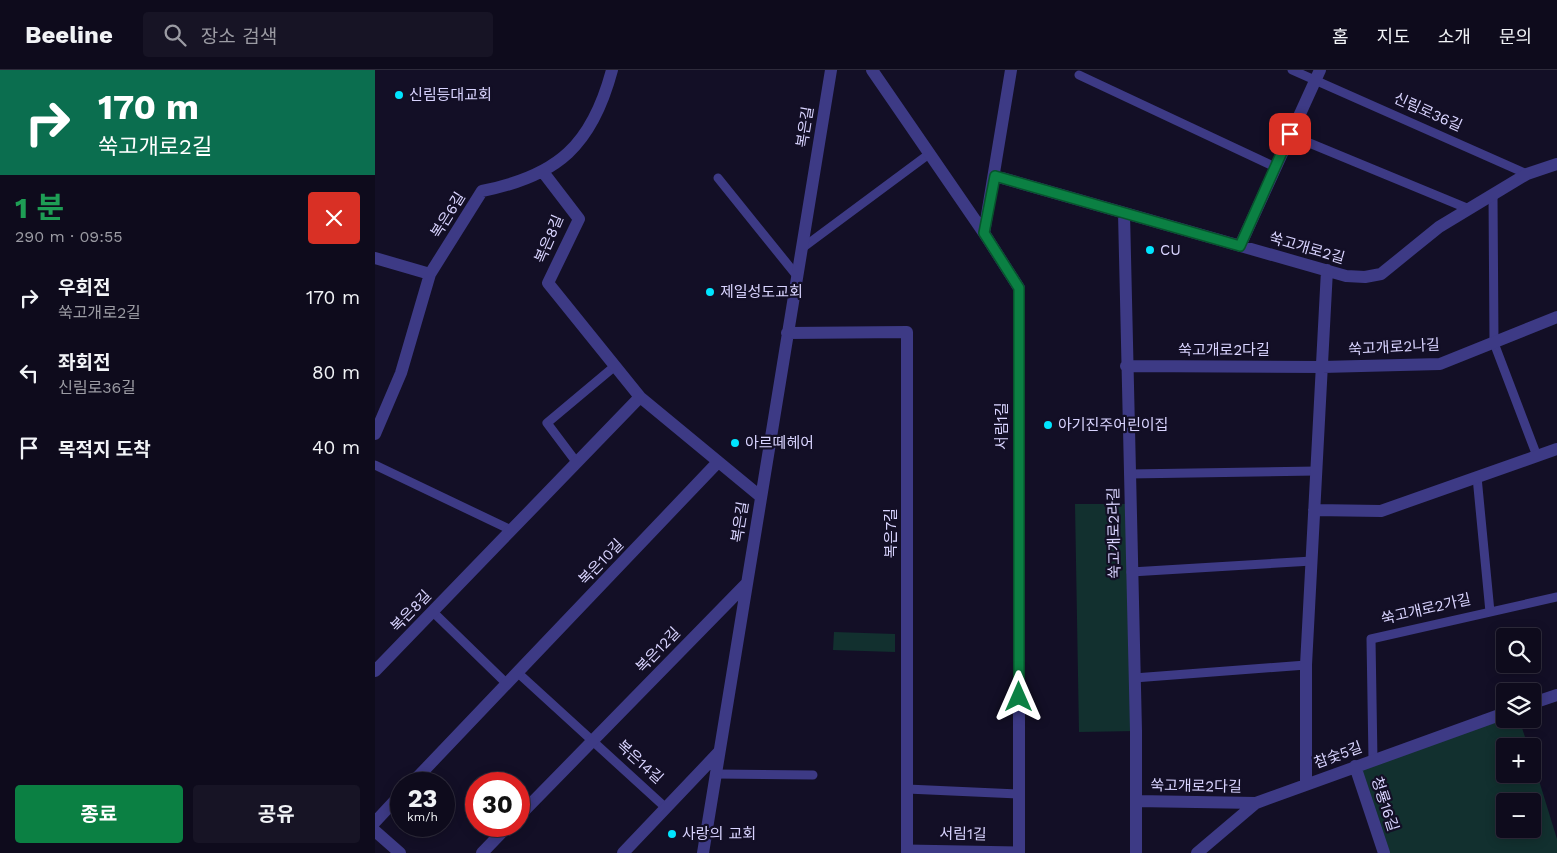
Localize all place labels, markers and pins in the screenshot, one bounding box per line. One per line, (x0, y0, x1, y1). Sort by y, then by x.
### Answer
place label: 신림등대교회 (409, 86, 492, 104)
marker: 신림등대교회 (393, 89, 405, 101)
pin (1269, 113, 1311, 155)
place label: CU (1160, 241, 1181, 259)
marker: CU (1144, 244, 1156, 256)
place label: 제일성도교회 (720, 283, 803, 301)
marker: 제일성도교회 (704, 286, 716, 298)
place label: 아기진주어린이집 (1058, 416, 1168, 434)
marker: 아기진주어린이집 (1042, 419, 1054, 431)
place label: 아르떼헤어 (745, 434, 814, 452)
marker: 아르떼헤어 (729, 437, 741, 449)
place label: 사랑의 교회 (682, 825, 756, 843)
marker: 사랑의 교회 (666, 828, 678, 840)

